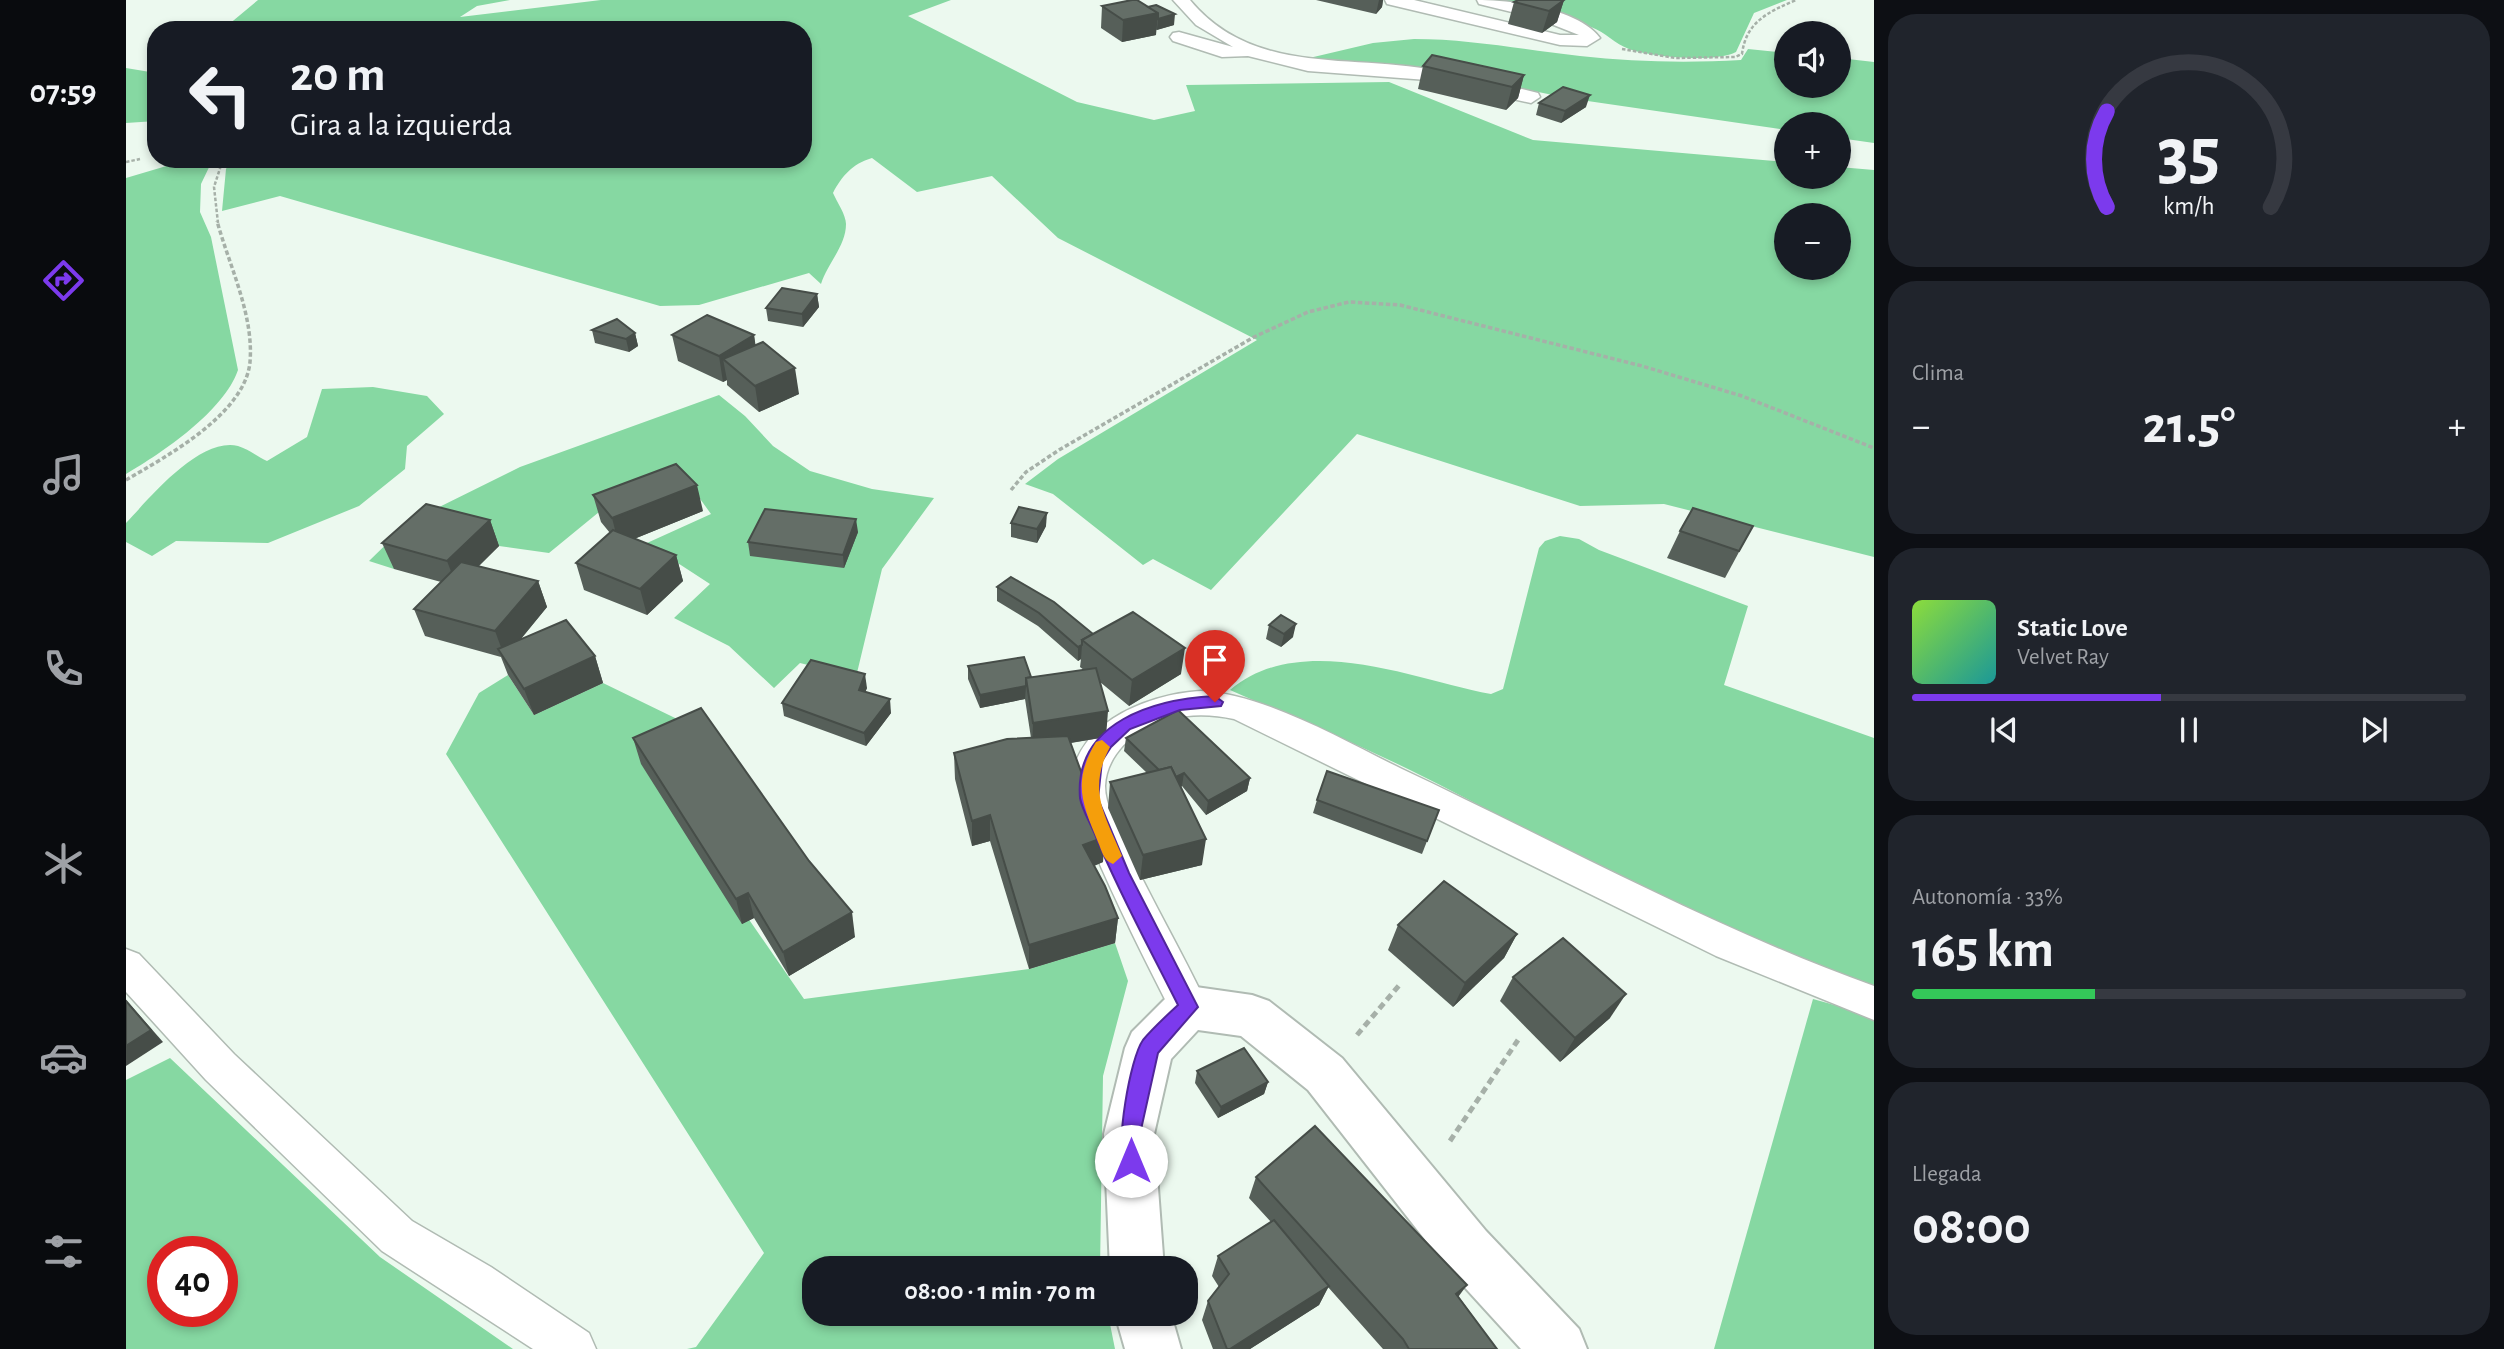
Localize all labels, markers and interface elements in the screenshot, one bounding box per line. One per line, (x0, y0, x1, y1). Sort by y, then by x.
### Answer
map controls (1774, 21, 1851, 280)
button: sound (1774, 21, 1851, 98)
icon: left (175, 49, 266, 140)
text: 20 m (290, 51, 386, 100)
text: 07:59 (29, 76, 97, 108)
text: Gira a la izquierda (290, 109, 512, 141)
button: + (1774, 112, 1851, 189)
text: 35 (2158, 119, 2220, 192)
text: km/h (2163, 193, 2215, 218)
button: − (1774, 203, 1851, 280)
icon: directions (39, 256, 88, 305)
text: Clima (1912, 362, 1964, 385)
text: 21.5° (2143, 400, 2235, 452)
text: − (1912, 408, 1930, 446)
text: + (2448, 408, 2466, 446)
icon: music (39, 450, 88, 499)
text: Static Love (2017, 615, 2128, 641)
pin (1185, 630, 1245, 702)
icon: arrive (1196, 641, 1234, 679)
icon: phone (39, 644, 88, 693)
text: Velvet Ray (2017, 646, 2109, 669)
icon: previous (1985, 711, 2023, 749)
icon: pause (2170, 711, 2208, 749)
icon: next (2355, 711, 2393, 749)
icon: climate (39, 839, 88, 888)
text: Autonomía · 33% (1912, 886, 2063, 909)
text: 165 km (1912, 924, 2054, 976)
icon: car (39, 1033, 88, 1082)
position arrow (1094, 1124, 1168, 1198)
text: Llegada (1912, 1163, 1982, 1186)
text: 08:00 (1912, 1201, 2031, 1253)
icon: filters (39, 1227, 88, 1276)
speed limit sign: 40 (147, 1236, 238, 1327)
text: 08:00 · 1 min · 70 m (904, 1278, 1096, 1304)

